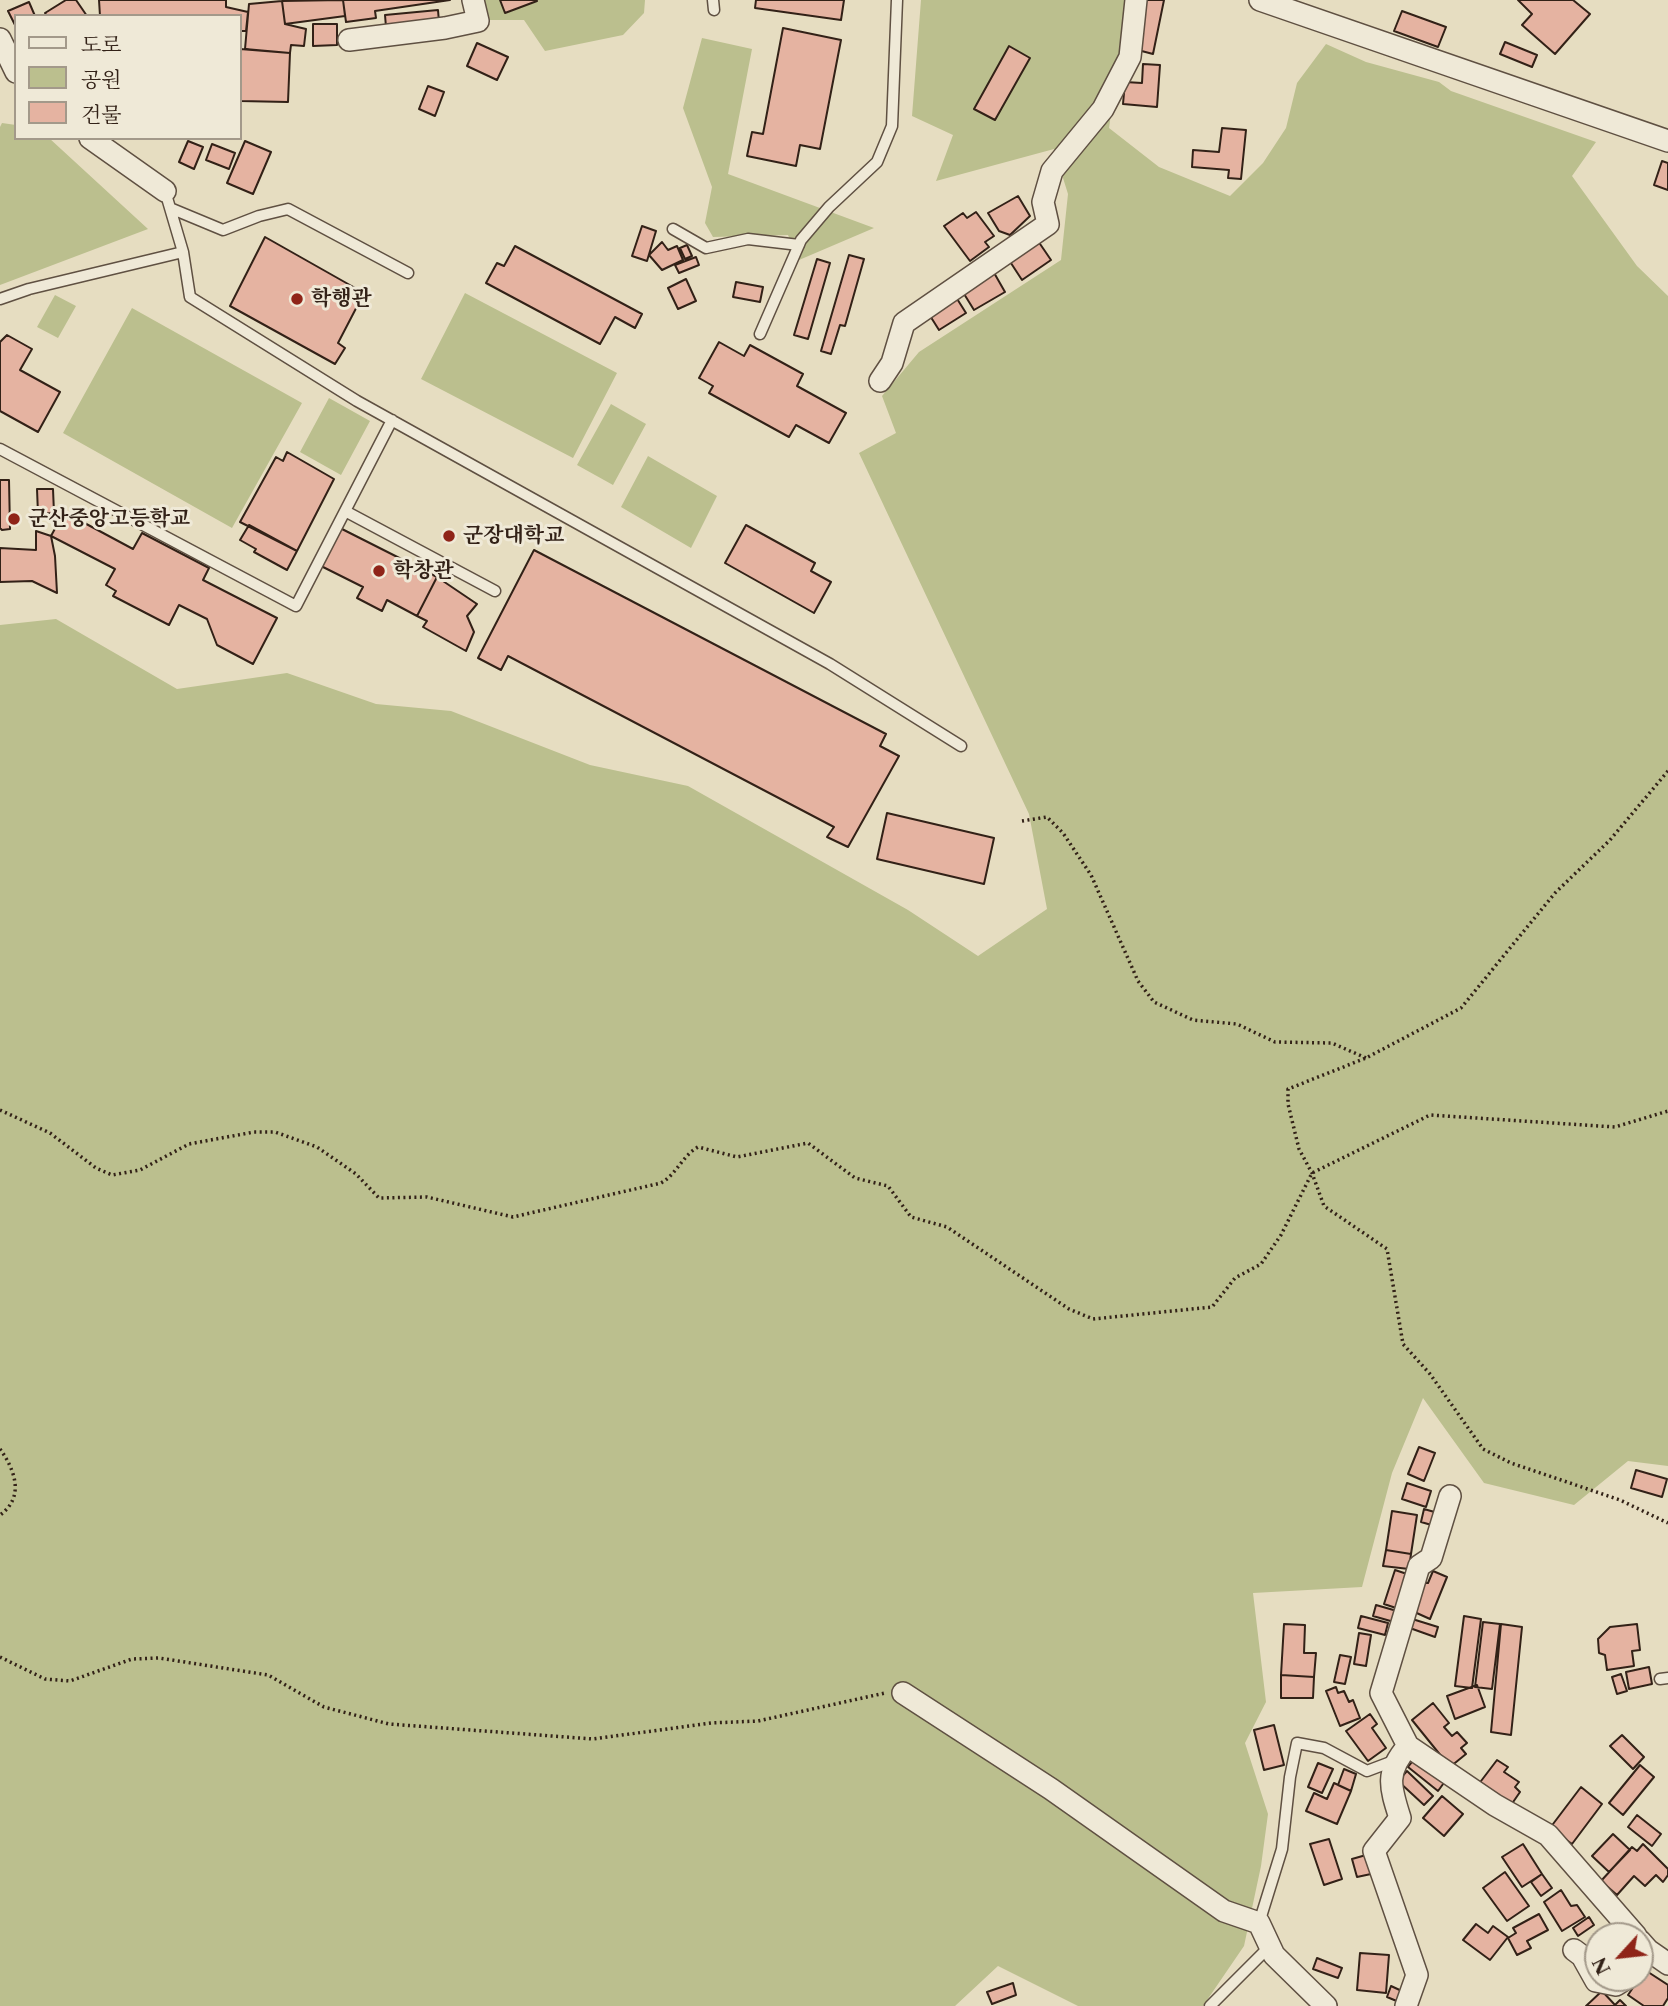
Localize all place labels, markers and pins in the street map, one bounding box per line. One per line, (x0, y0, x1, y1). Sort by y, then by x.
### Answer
place label: 학행관 (311, 286, 372, 312)
marker: 학행관 (289, 291, 305, 307)
place label: 군산중앙고등학교 (28, 506, 190, 532)
marker: 군산중앙고등학교 (6, 511, 22, 527)
place label: 군장대학교 (463, 523, 564, 549)
marker: 군장대학교 (441, 528, 457, 544)
place label: 학창관 (393, 558, 454, 584)
marker: 학창관 (371, 563, 387, 579)

